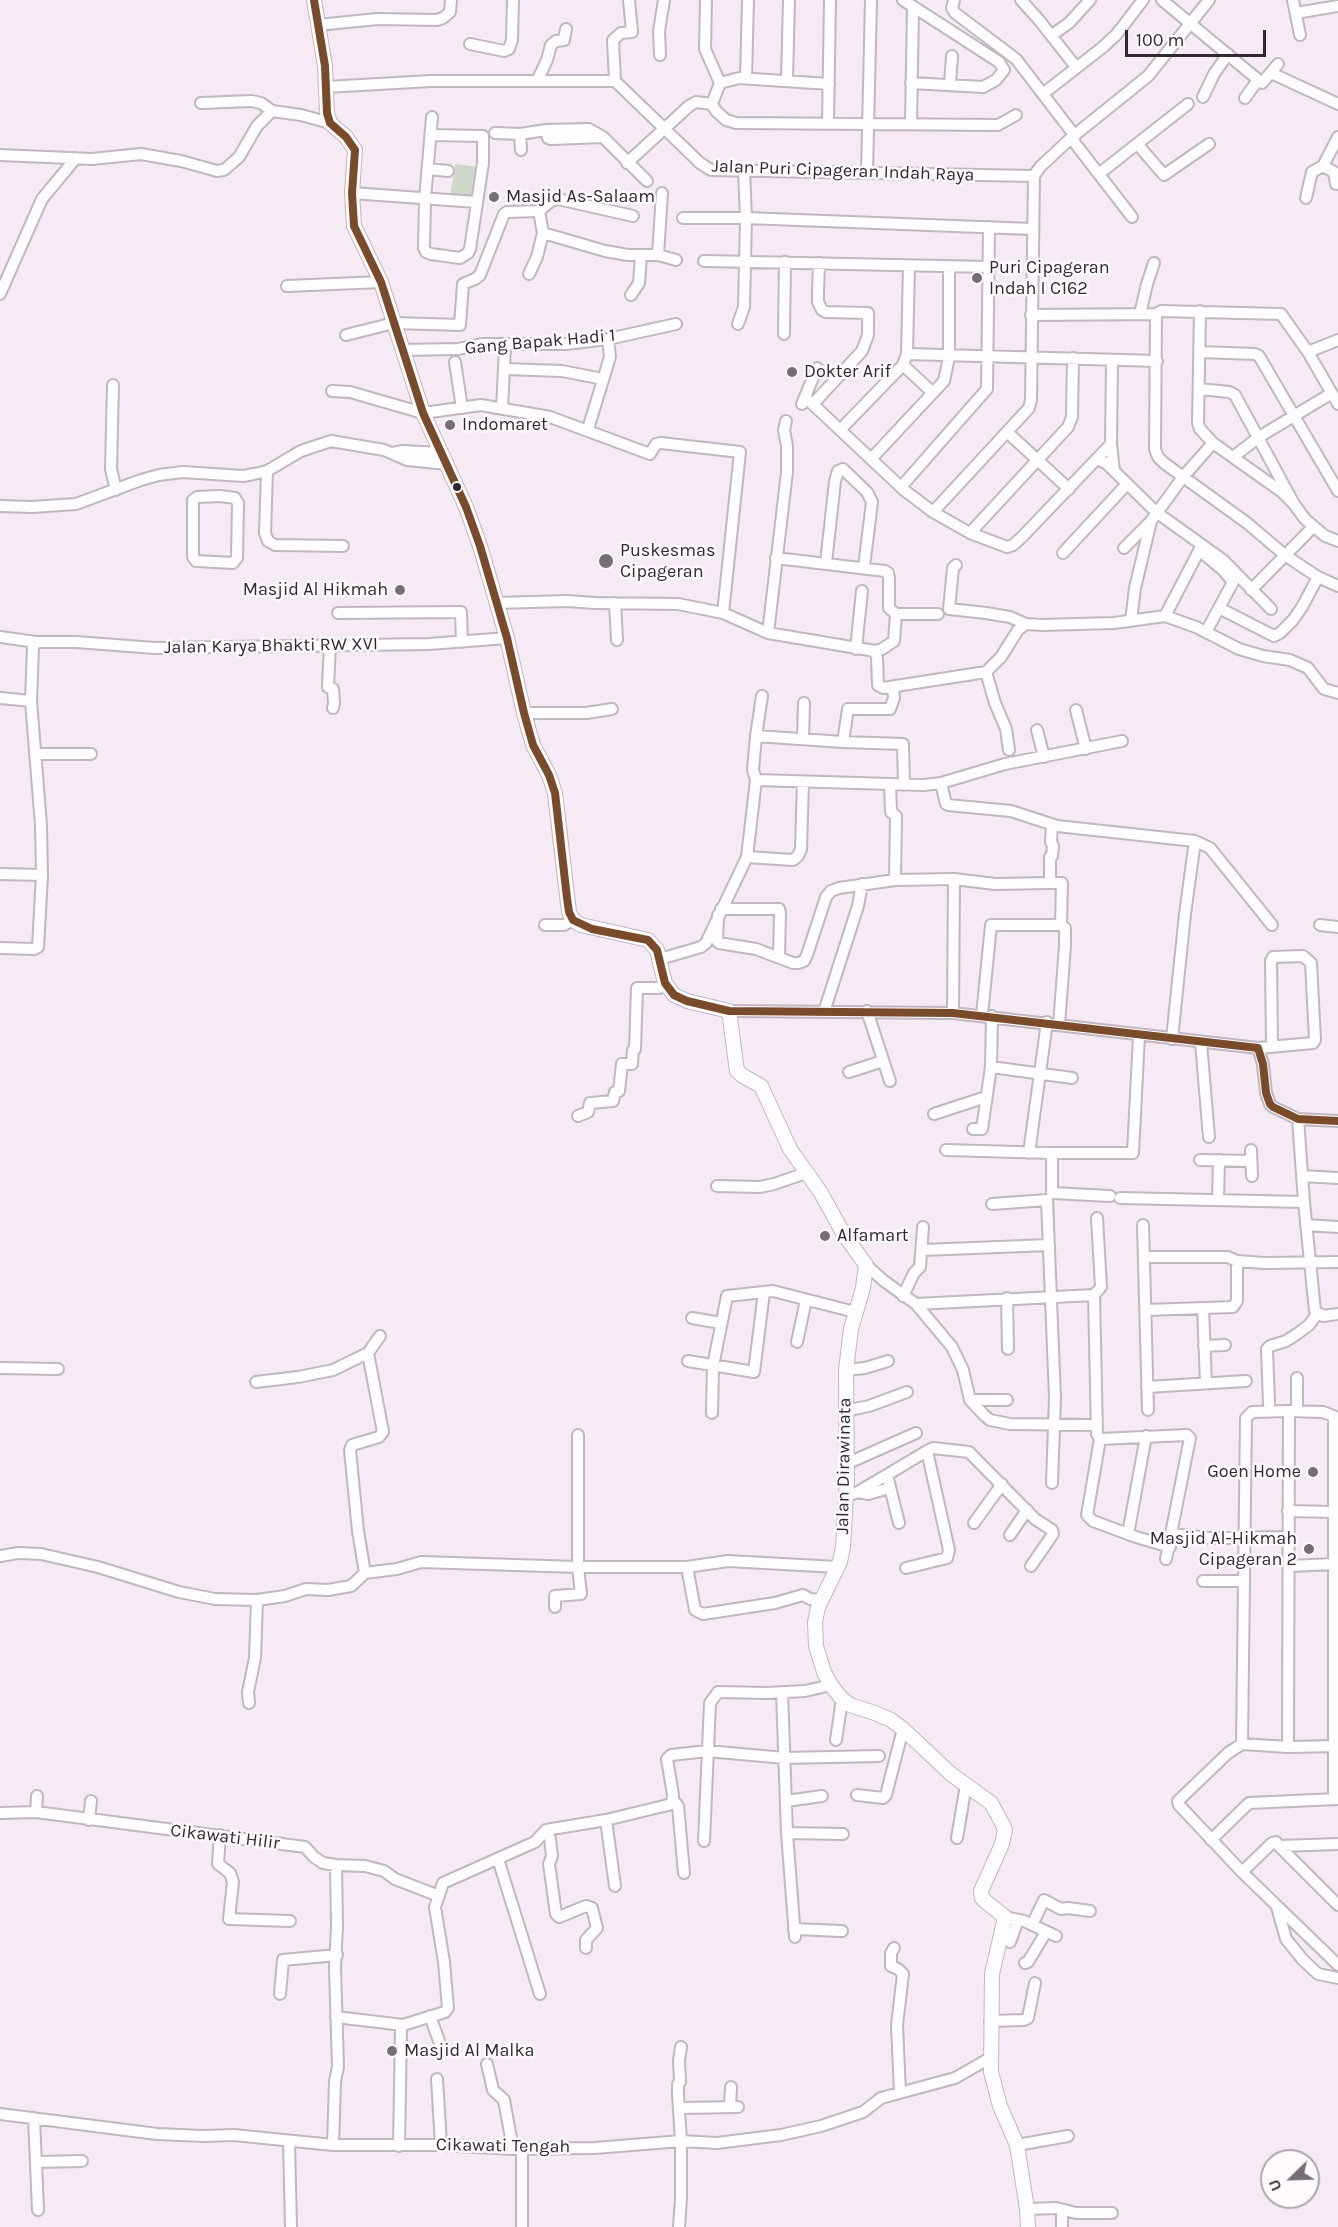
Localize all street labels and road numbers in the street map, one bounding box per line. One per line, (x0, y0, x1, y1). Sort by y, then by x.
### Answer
street label: Jalan Puri Cipageran Indah Raya (711, 156, 975, 186)
street label: Gang Bapak Hadi 1 (464, 325, 616, 359)
street label: Jalan Karya Bhakti RW XVI (164, 633, 378, 659)
street label: Jalan Dirawinata (832, 1397, 856, 1535)
street label: Cikawati Hilir (169, 1820, 281, 1854)
street label: Cikawati Tengah (436, 2134, 570, 2158)

